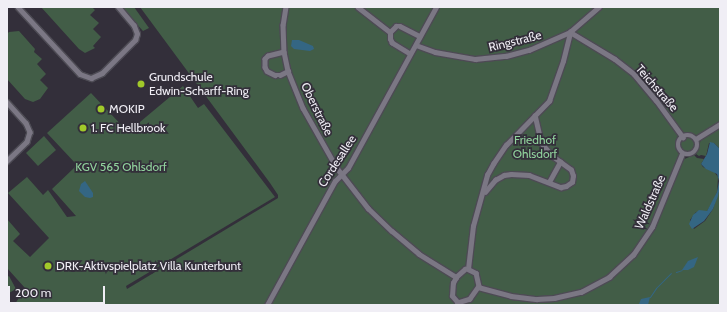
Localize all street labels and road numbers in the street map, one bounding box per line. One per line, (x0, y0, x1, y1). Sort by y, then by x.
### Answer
street label: Ringstraße (487, 27, 543, 55)
street label: Teichstraße (633, 62, 681, 114)
street label: Oberstraße (298, 80, 336, 138)
street label: Cordesallee (315, 132, 359, 190)
street label: Waldstraße (632, 173, 668, 231)

